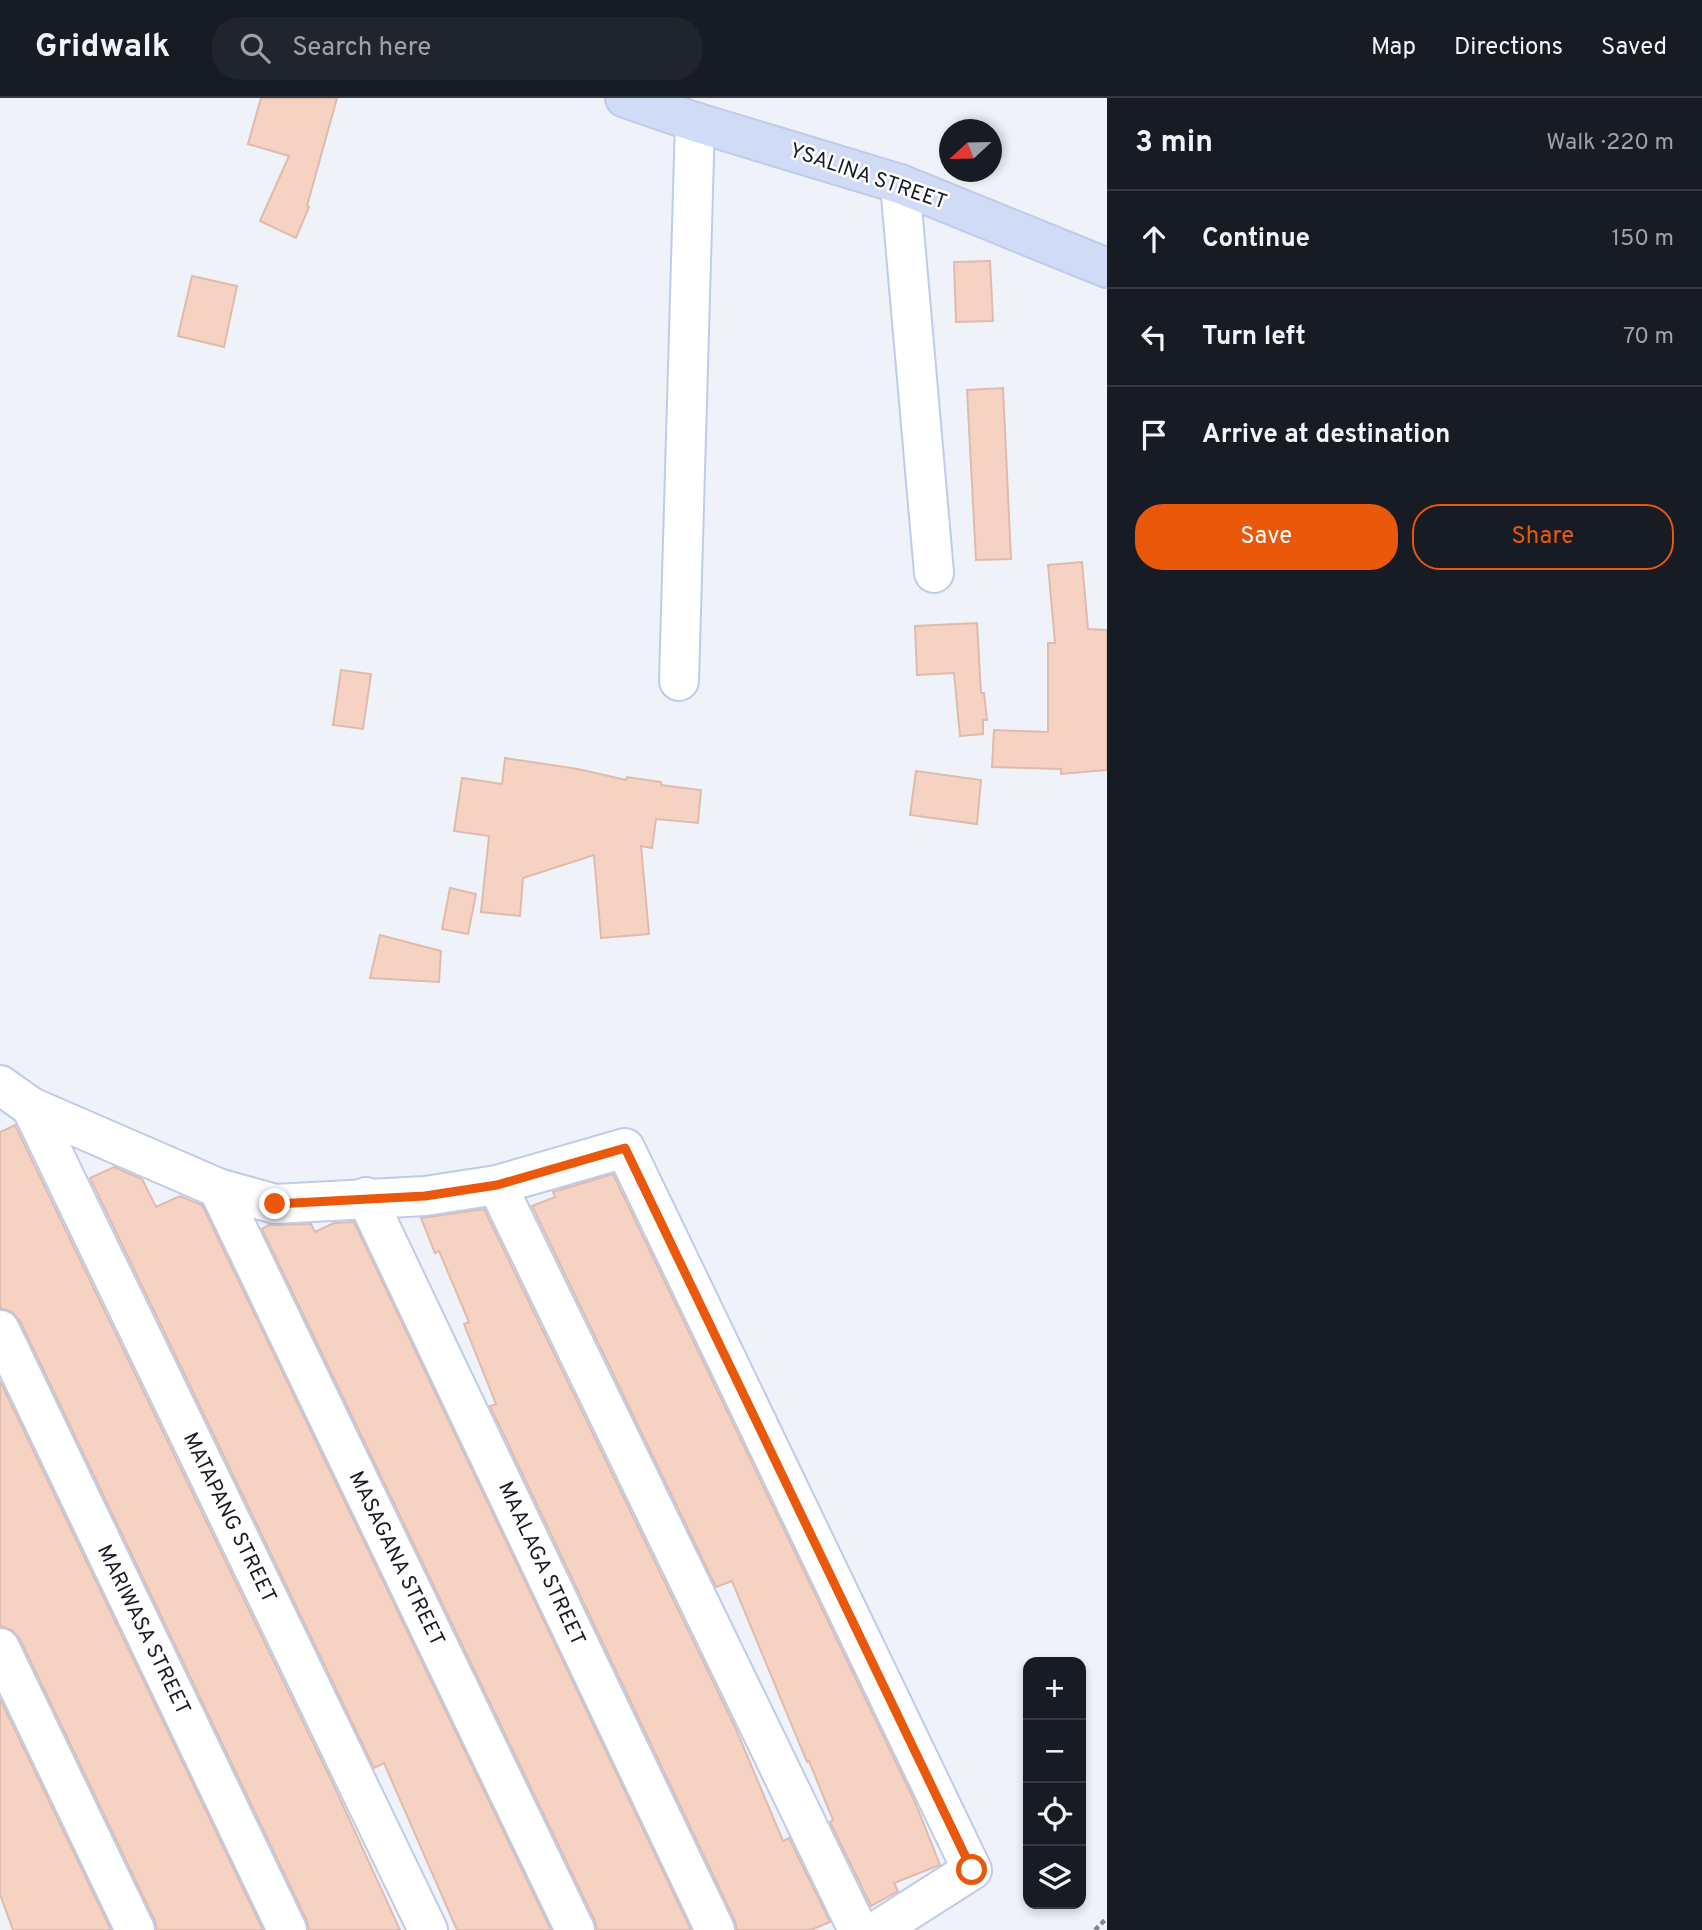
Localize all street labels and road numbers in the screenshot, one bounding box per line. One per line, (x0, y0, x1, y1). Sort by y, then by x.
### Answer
street label: YSALINA STREET (786, 137, 950, 217)
street label: MATAPANG STREET (176, 1428, 282, 1608)
street label: MASAGANA STREET (342, 1467, 450, 1651)
street label: MAALAGA STREET (491, 1478, 591, 1650)
street label: MARIWASA STREET (90, 1540, 196, 1720)

